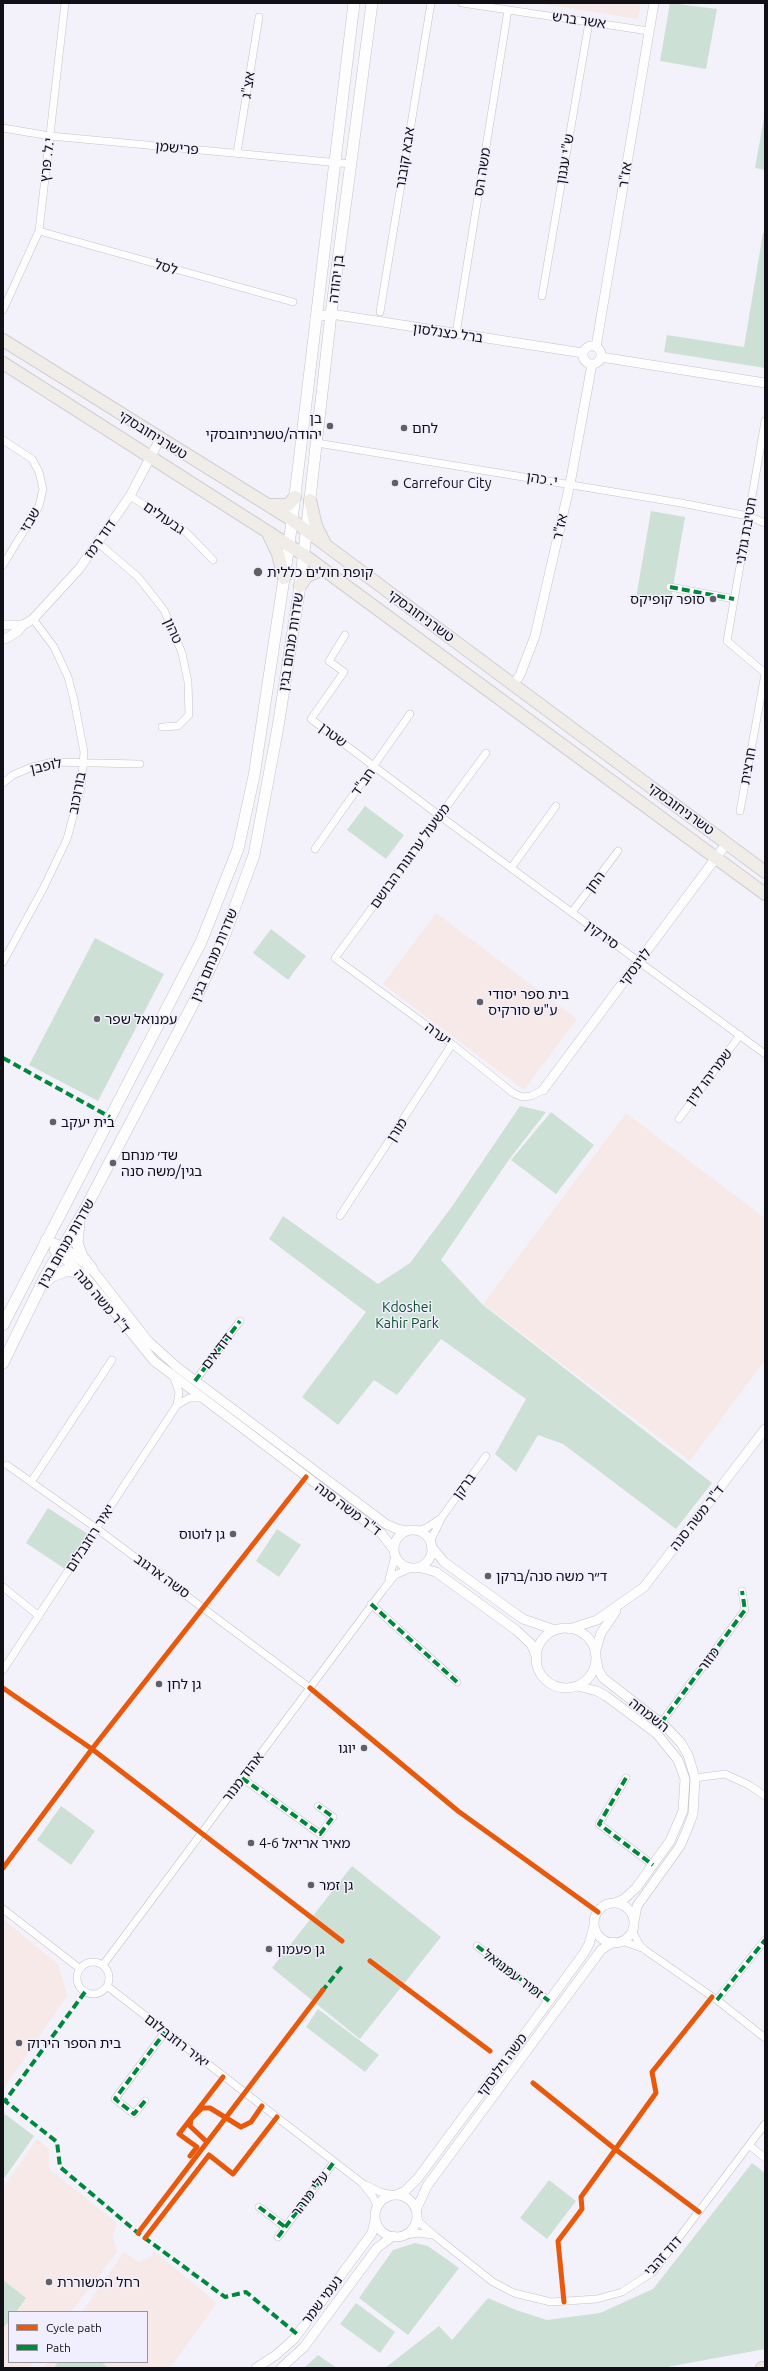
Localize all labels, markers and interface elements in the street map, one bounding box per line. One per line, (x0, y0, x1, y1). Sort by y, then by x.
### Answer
street label: אשר ברש (551, 8, 607, 32)
street label: אצ"ג (238, 70, 258, 100)
street label: אבא קובנר (392, 126, 418, 190)
street label: ש"י עגנון (552, 133, 578, 185)
street label: י.ל. פרץ (36, 137, 58, 183)
street label: פרישמן (154, 138, 200, 158)
street label: משה הס (470, 146, 494, 198)
street label: אז"ר (615, 161, 635, 189)
street label: בן יהודה (325, 254, 347, 304)
street label: לסל (152, 256, 180, 278)
street label: ברל כצנלסון (412, 320, 484, 346)
street label: טשרניחובסקי (115, 407, 191, 463)
place label: בן יהודה/טשרניחובסקי (206, 410, 322, 442)
place label: לחם (412, 420, 438, 436)
marker: בן יהודה/טשרניחובסקי (325, 421, 335, 431)
marker: לחם (399, 423, 409, 433)
street label: י. כהן (525, 468, 559, 490)
place label: Carrefour City (403, 475, 491, 491)
marker: Carrefour City (390, 478, 400, 488)
street label: חטיבת גולני (732, 496, 760, 566)
street label: גבעולים (140, 498, 188, 538)
street label: שבזי (16, 504, 44, 536)
street label: אז"ר (549, 512, 571, 542)
street label: דוד רמז (81, 516, 119, 562)
place label: קופת חולים כללית (267, 564, 373, 580)
marker: קופת חולים כללית (252, 566, 264, 578)
street label: טשרניחובסקי (384, 586, 458, 646)
street label: שדרות מנחם בגין (275, 591, 307, 693)
place label: סופר קופיקס (630, 591, 705, 607)
marker: סופר קופיקס (708, 594, 718, 604)
street label: טהון (160, 615, 186, 647)
street label: שטרן (316, 719, 350, 751)
street label: חרצית (736, 746, 760, 786)
street label: לופבן (28, 754, 64, 778)
street label: חב"ד (347, 765, 379, 799)
street label: בורוכוב (65, 770, 89, 816)
street label: טשרניחובסקי (644, 779, 718, 839)
street label: משעול ערוגות הבושם (366, 800, 454, 912)
street label: החן (581, 868, 609, 896)
street label: שדרות מנחם בגין (187, 906, 241, 1004)
street label: סירקין (582, 917, 622, 953)
street label: לוינסקי (615, 945, 655, 989)
place label: בית ספר יסודי ע"ש סורקיס (488, 986, 569, 1018)
marker: בית ספר יסודי ע"ש סורקיס (475, 997, 485, 1007)
place label: עמנואל שפר (105, 1011, 177, 1027)
marker: עמנואל שפר (92, 1014, 102, 1024)
street label: יערה (422, 1019, 454, 1049)
street label: שמריהו לוין (682, 1045, 736, 1109)
place label: בית יעקב (61, 1114, 115, 1130)
street label: מורן (383, 1115, 411, 1145)
marker: בית יעקב (48, 1117, 58, 1127)
place label: שד׳ מנחם בגין/משה סנה (121, 1147, 202, 1180)
marker: שד׳ מנחם בגין/משה סנה (108, 1158, 118, 1168)
street label: שדרות מנחם בגין (34, 1196, 98, 1290)
street label: ד"ר משה סנה (70, 1266, 134, 1336)
park label: Kdoshei Kahir Park (375, 1299, 439, 1332)
street label: דודאים (198, 1329, 236, 1373)
street label: ברקן (449, 1470, 479, 1502)
street label: ד"ר משה סנה (312, 1479, 384, 1539)
street label: ד"ר משה סנה (666, 1482, 728, 1554)
street label: יאיר רוזנבלום (62, 1501, 118, 1575)
place label: גן לוטוס (179, 1526, 225, 1542)
marker: גן לוטוס (228, 1529, 238, 1539)
street label: סשה ארגוב (131, 1550, 193, 1602)
place label: ד״ר משה סנה/ברקן (496, 1568, 607, 1584)
marker: ד״ר משה סנה/ברקן (483, 1571, 493, 1581)
street label: מזור (695, 1644, 723, 1674)
place label: גן לחן (167, 1676, 201, 1692)
marker: גן לחן (154, 1679, 164, 1689)
street label: השמחה (626, 1694, 672, 1736)
place label: יוגו (338, 1740, 356, 1756)
marker: יוגו (359, 1743, 369, 1753)
street label: אהוד מנור (219, 1749, 267, 1805)
place label: מאיר אריאל 4-6 (259, 1835, 351, 1851)
marker: מאיר אריאל 4-6 (246, 1838, 256, 1848)
place label: גן זמר (319, 1877, 353, 1893)
marker: גן זמר (306, 1880, 316, 1890)
place label: גן פעמון (277, 1941, 325, 1957)
marker: גן פעמון (264, 1944, 274, 1954)
street label: זמיר עמנואל (479, 1946, 547, 2002)
street label: יאיר רוזנבלום (141, 2011, 213, 2071)
street label: משה וילנסקי (473, 2030, 531, 2100)
place label: בית הספר הירוק (27, 2035, 121, 2051)
marker: בית הספר הירוק (14, 2038, 24, 2048)
street label: עלי מוהר (287, 2168, 333, 2220)
street label: דוד זהבי (641, 2232, 685, 2280)
street label: נעמי שמר (298, 2272, 346, 2328)
place label: רחל המשוררת (57, 2274, 140, 2290)
marker: רחל המשוררת (44, 2277, 54, 2287)
legend (8, 2311, 148, 2363)
text: Cycle path (46, 2321, 102, 2334)
text: Path (46, 2341, 71, 2354)

